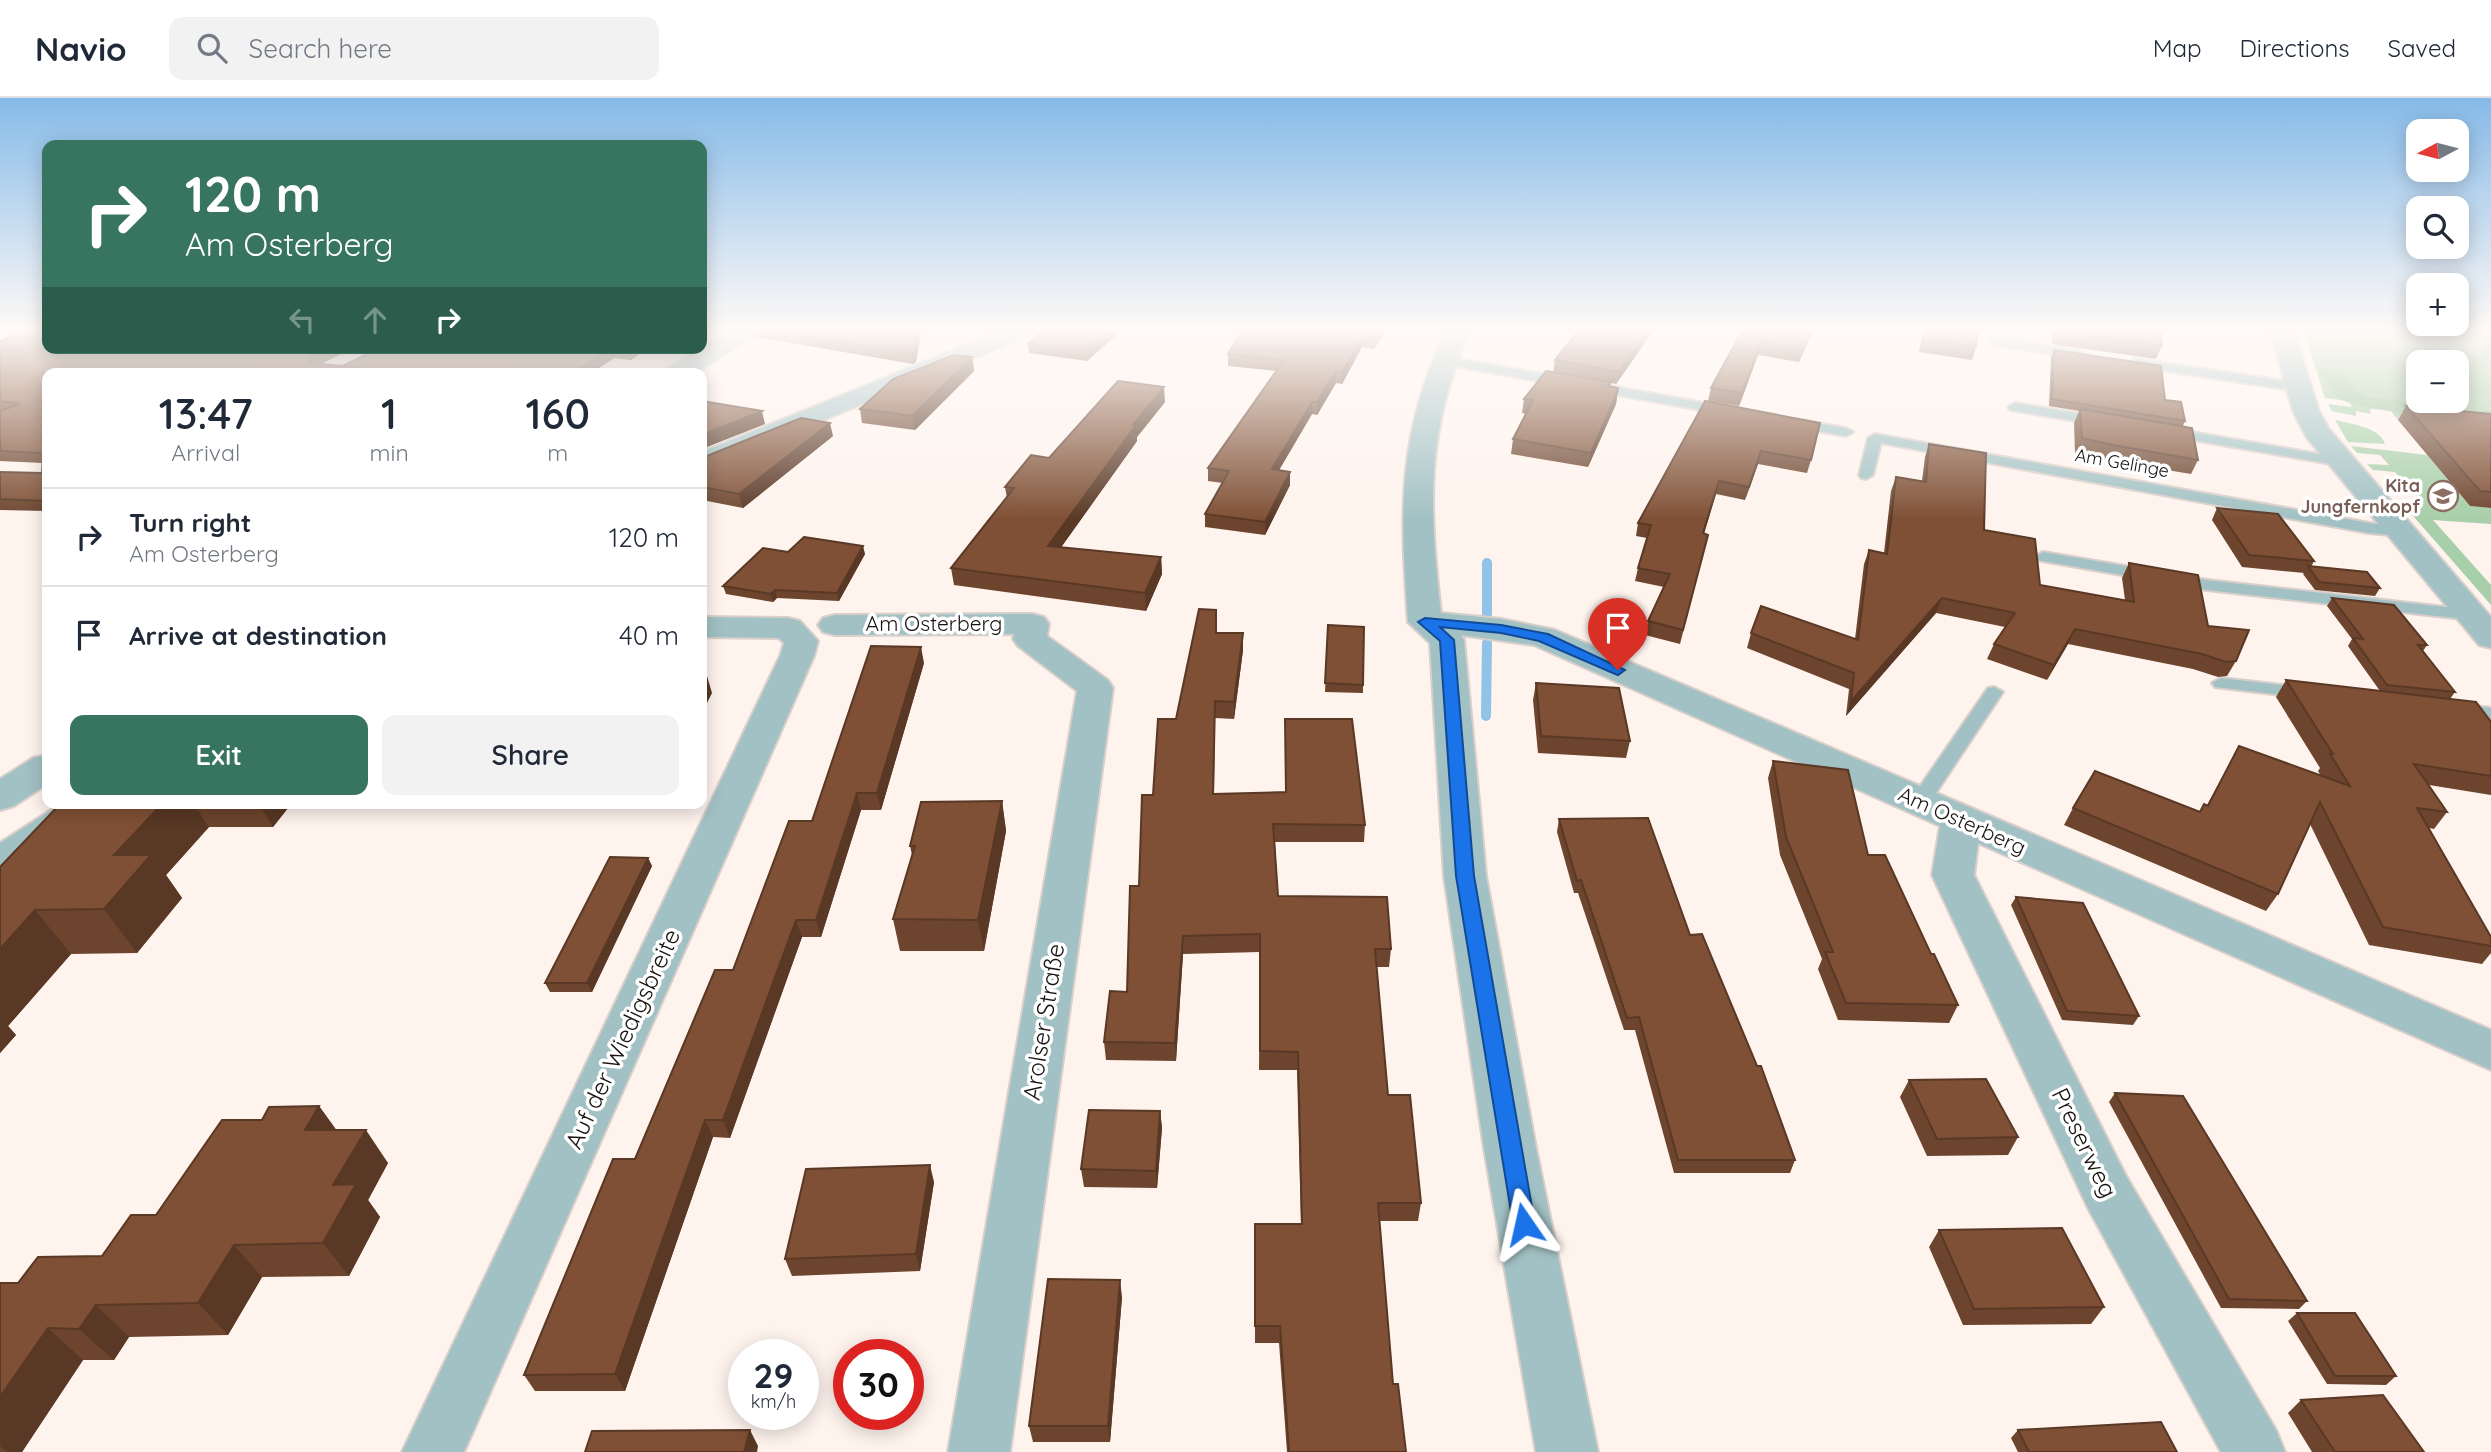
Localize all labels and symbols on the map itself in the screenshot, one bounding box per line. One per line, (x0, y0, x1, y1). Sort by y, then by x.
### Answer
north arrow (2406, 119, 2469, 182)
street label: Am Gelinge (2073, 443, 2171, 482)
place label: Kita Jungfernkopf (2301, 474, 2420, 518)
school or university icon: Kita Jungfernkopf (2426, 479, 2460, 513)
pin (1588, 598, 1648, 670)
street label: Am Osterberg (866, 610, 1002, 636)
street label: Am Osterberg (1895, 780, 2030, 860)
street label: Auf der Wiedigsbreite (558, 924, 686, 1153)
street label: Arolser Straße (1016, 941, 1070, 1102)
street label: Preserweg (2045, 1083, 2124, 1202)
position arrow (1487, 1187, 1561, 1261)
speed limit sign: 30 (833, 1339, 924, 1430)

